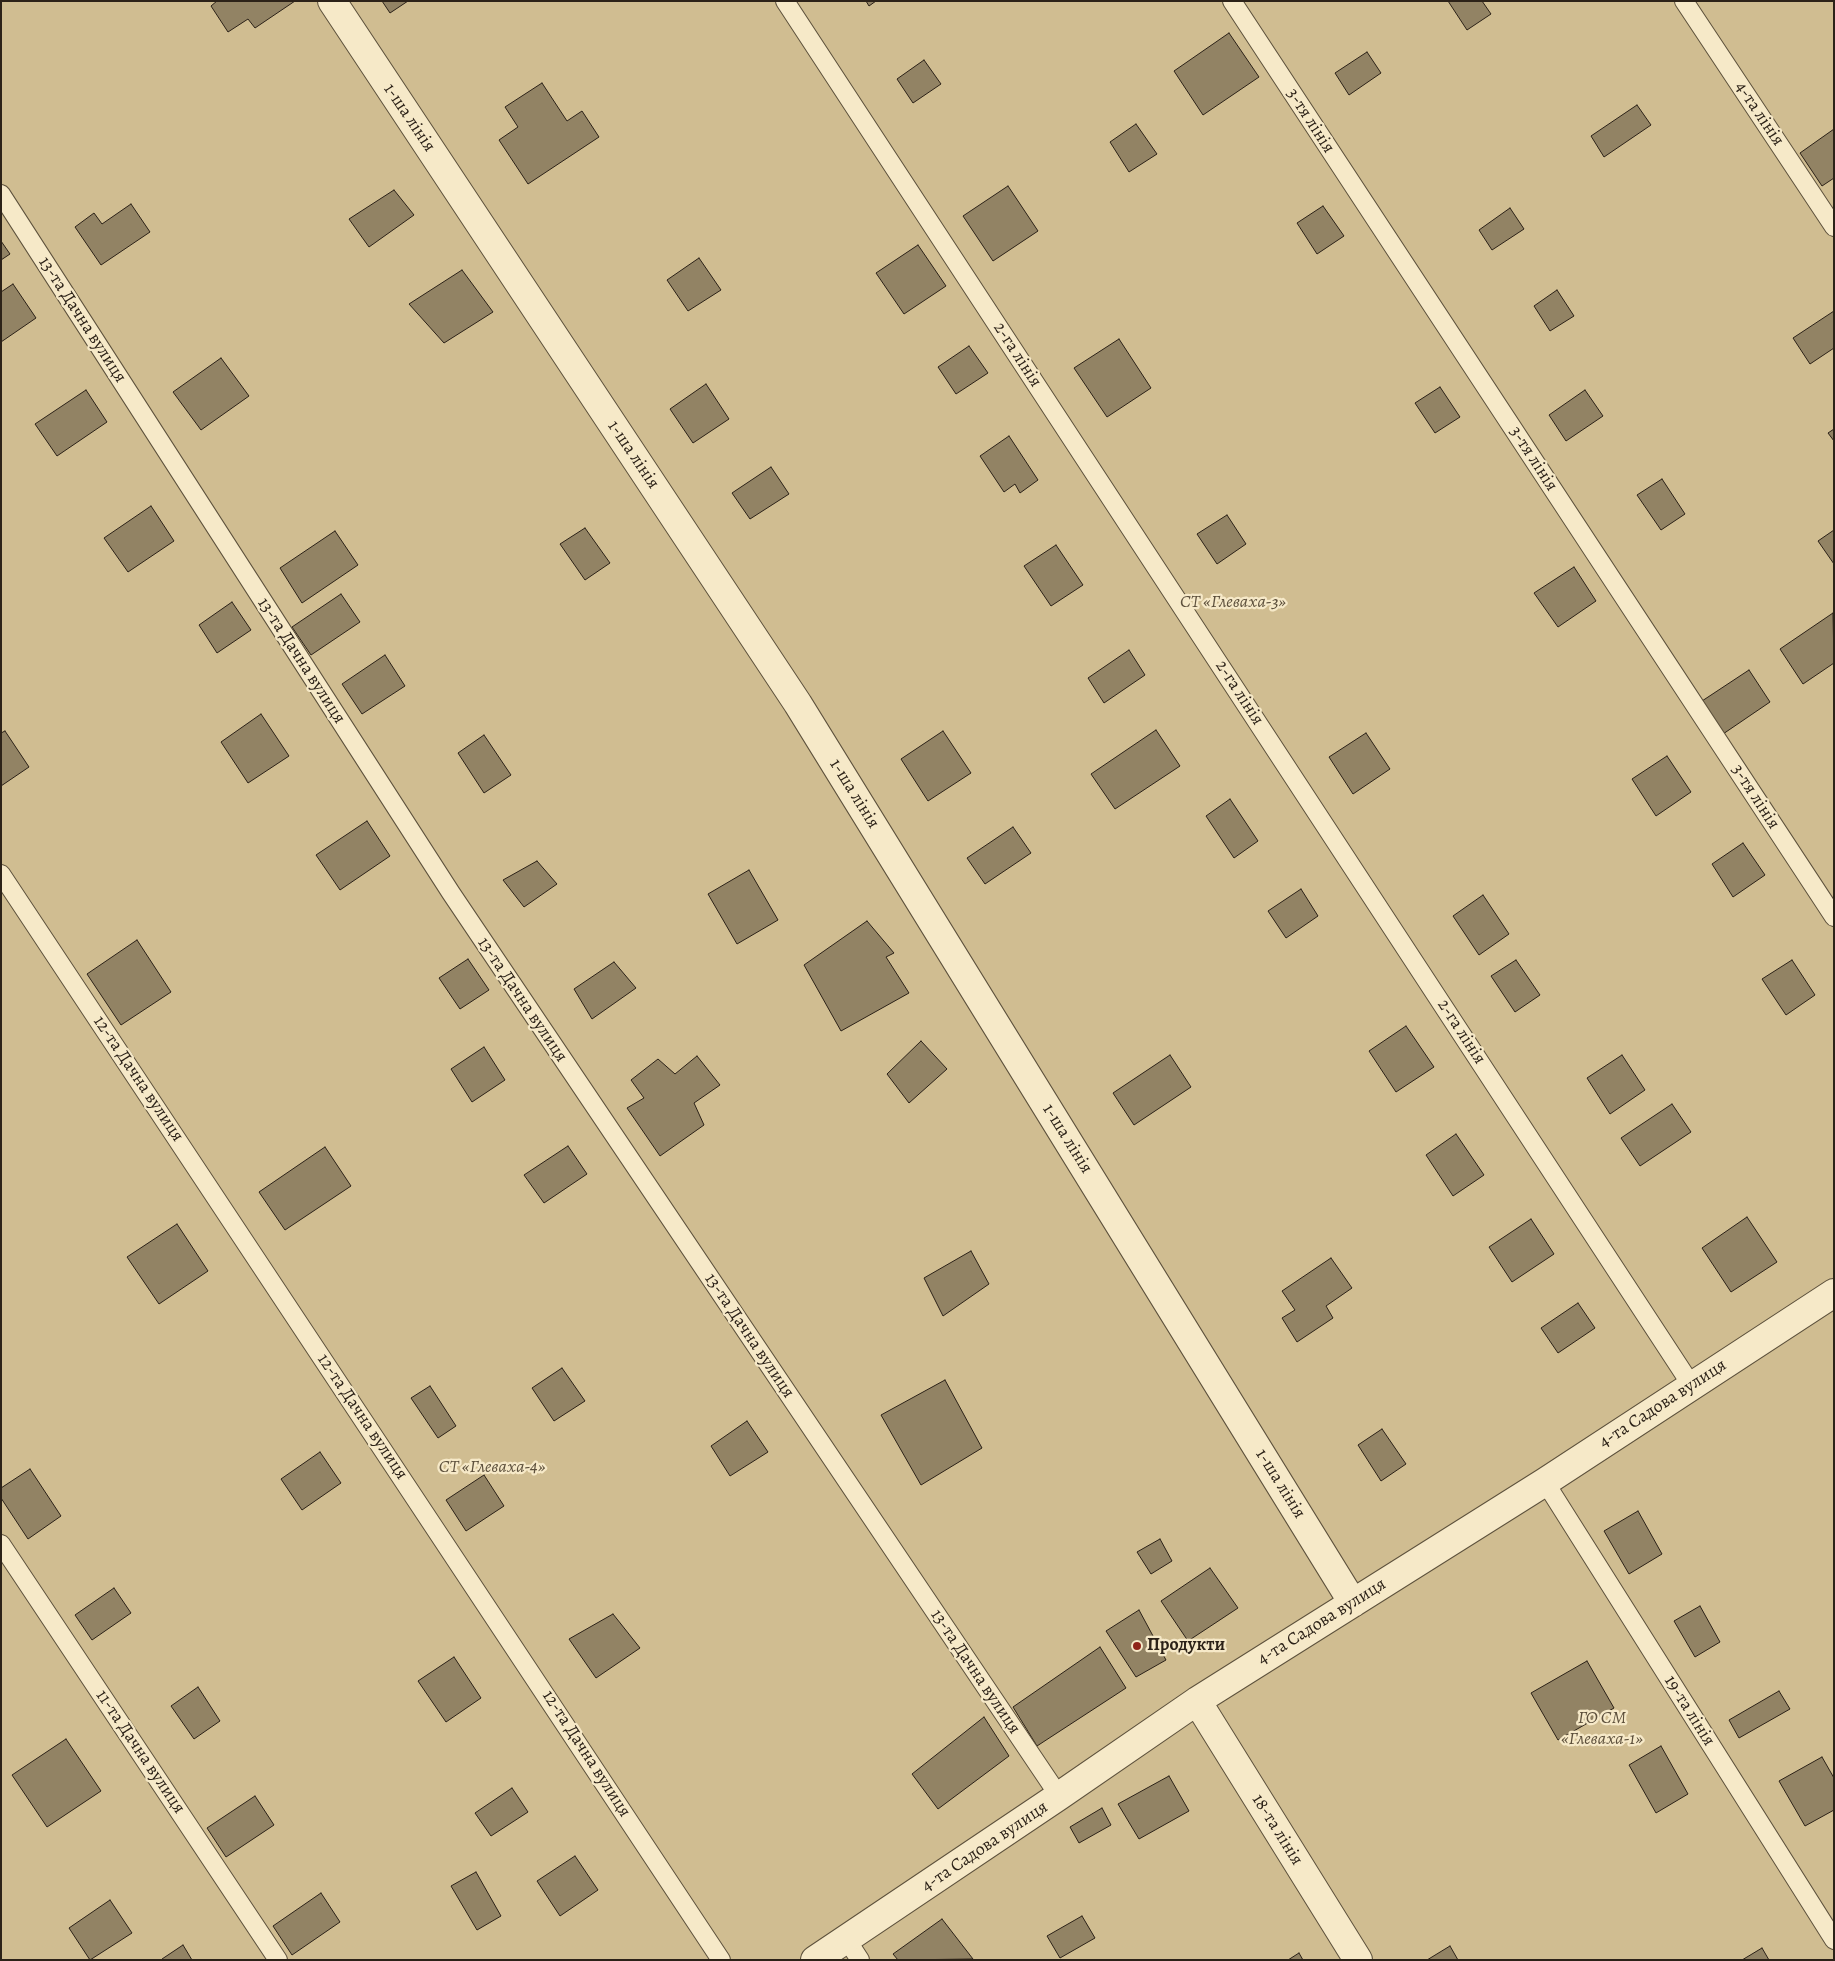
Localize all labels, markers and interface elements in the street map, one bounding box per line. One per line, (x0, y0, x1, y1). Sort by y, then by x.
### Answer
street label: 4-та лінія (1730, 78, 1788, 150)
street label: 1-ша лінія (378, 80, 440, 156)
street label: 3-тя лінія (1281, 85, 1339, 157)
street label: 13-та Дачна вулиця (33, 253, 131, 387)
street label: 2-га лінія (988, 318, 1046, 392)
street label: 1-ша лінія (602, 417, 664, 493)
street label: 3-тя лінія (1504, 423, 1562, 495)
park label: СТ «Глеваха-3» (1180, 592, 1286, 614)
street label: 13-та Дачна вулиця (252, 594, 350, 728)
street label: 2-га лінія (1210, 656, 1268, 730)
street label: 1-ша лінія (824, 755, 884, 833)
street label: 3-тя лінія (1726, 761, 1784, 833)
street label: 13-та Дачна вулиця (472, 933, 572, 1067)
street label: 2-га лінія (1432, 995, 1490, 1069)
street label: 12-та Дачна вулиця (88, 1012, 188, 1146)
street label: 1-ша лінія (1037, 1100, 1097, 1178)
street label: 13-та Дачна вулиця (699, 1269, 799, 1403)
street label: 12-та Дачна вулиця (312, 1350, 412, 1484)
street label: 4-та Садова вулиця (1595, 1355, 1731, 1453)
street label: 1-ша лінія (1250, 1445, 1310, 1523)
park label: СТ «Глеваха-4» (439, 1457, 545, 1479)
street label: 4-та Садова вулиця (1254, 1574, 1390, 1670)
street label: 13-та Дачна вулиця (925, 1605, 1025, 1739)
place label: Продукти (1147, 1635, 1225, 1657)
marker: Продукти (1131, 1640, 1143, 1652)
street label: 19-та лінія (1659, 1672, 1719, 1750)
street label: 11-та Дачна вулиця (91, 1686, 189, 1818)
street label: 12-та Дачна вулиця (537, 1686, 635, 1822)
park label: ГО СМ «Глеваха-1» (1561, 1708, 1643, 1750)
street label: 18-та лінія (1247, 1790, 1307, 1870)
street label: 4-та Садова вулиця (918, 1797, 1052, 1897)

